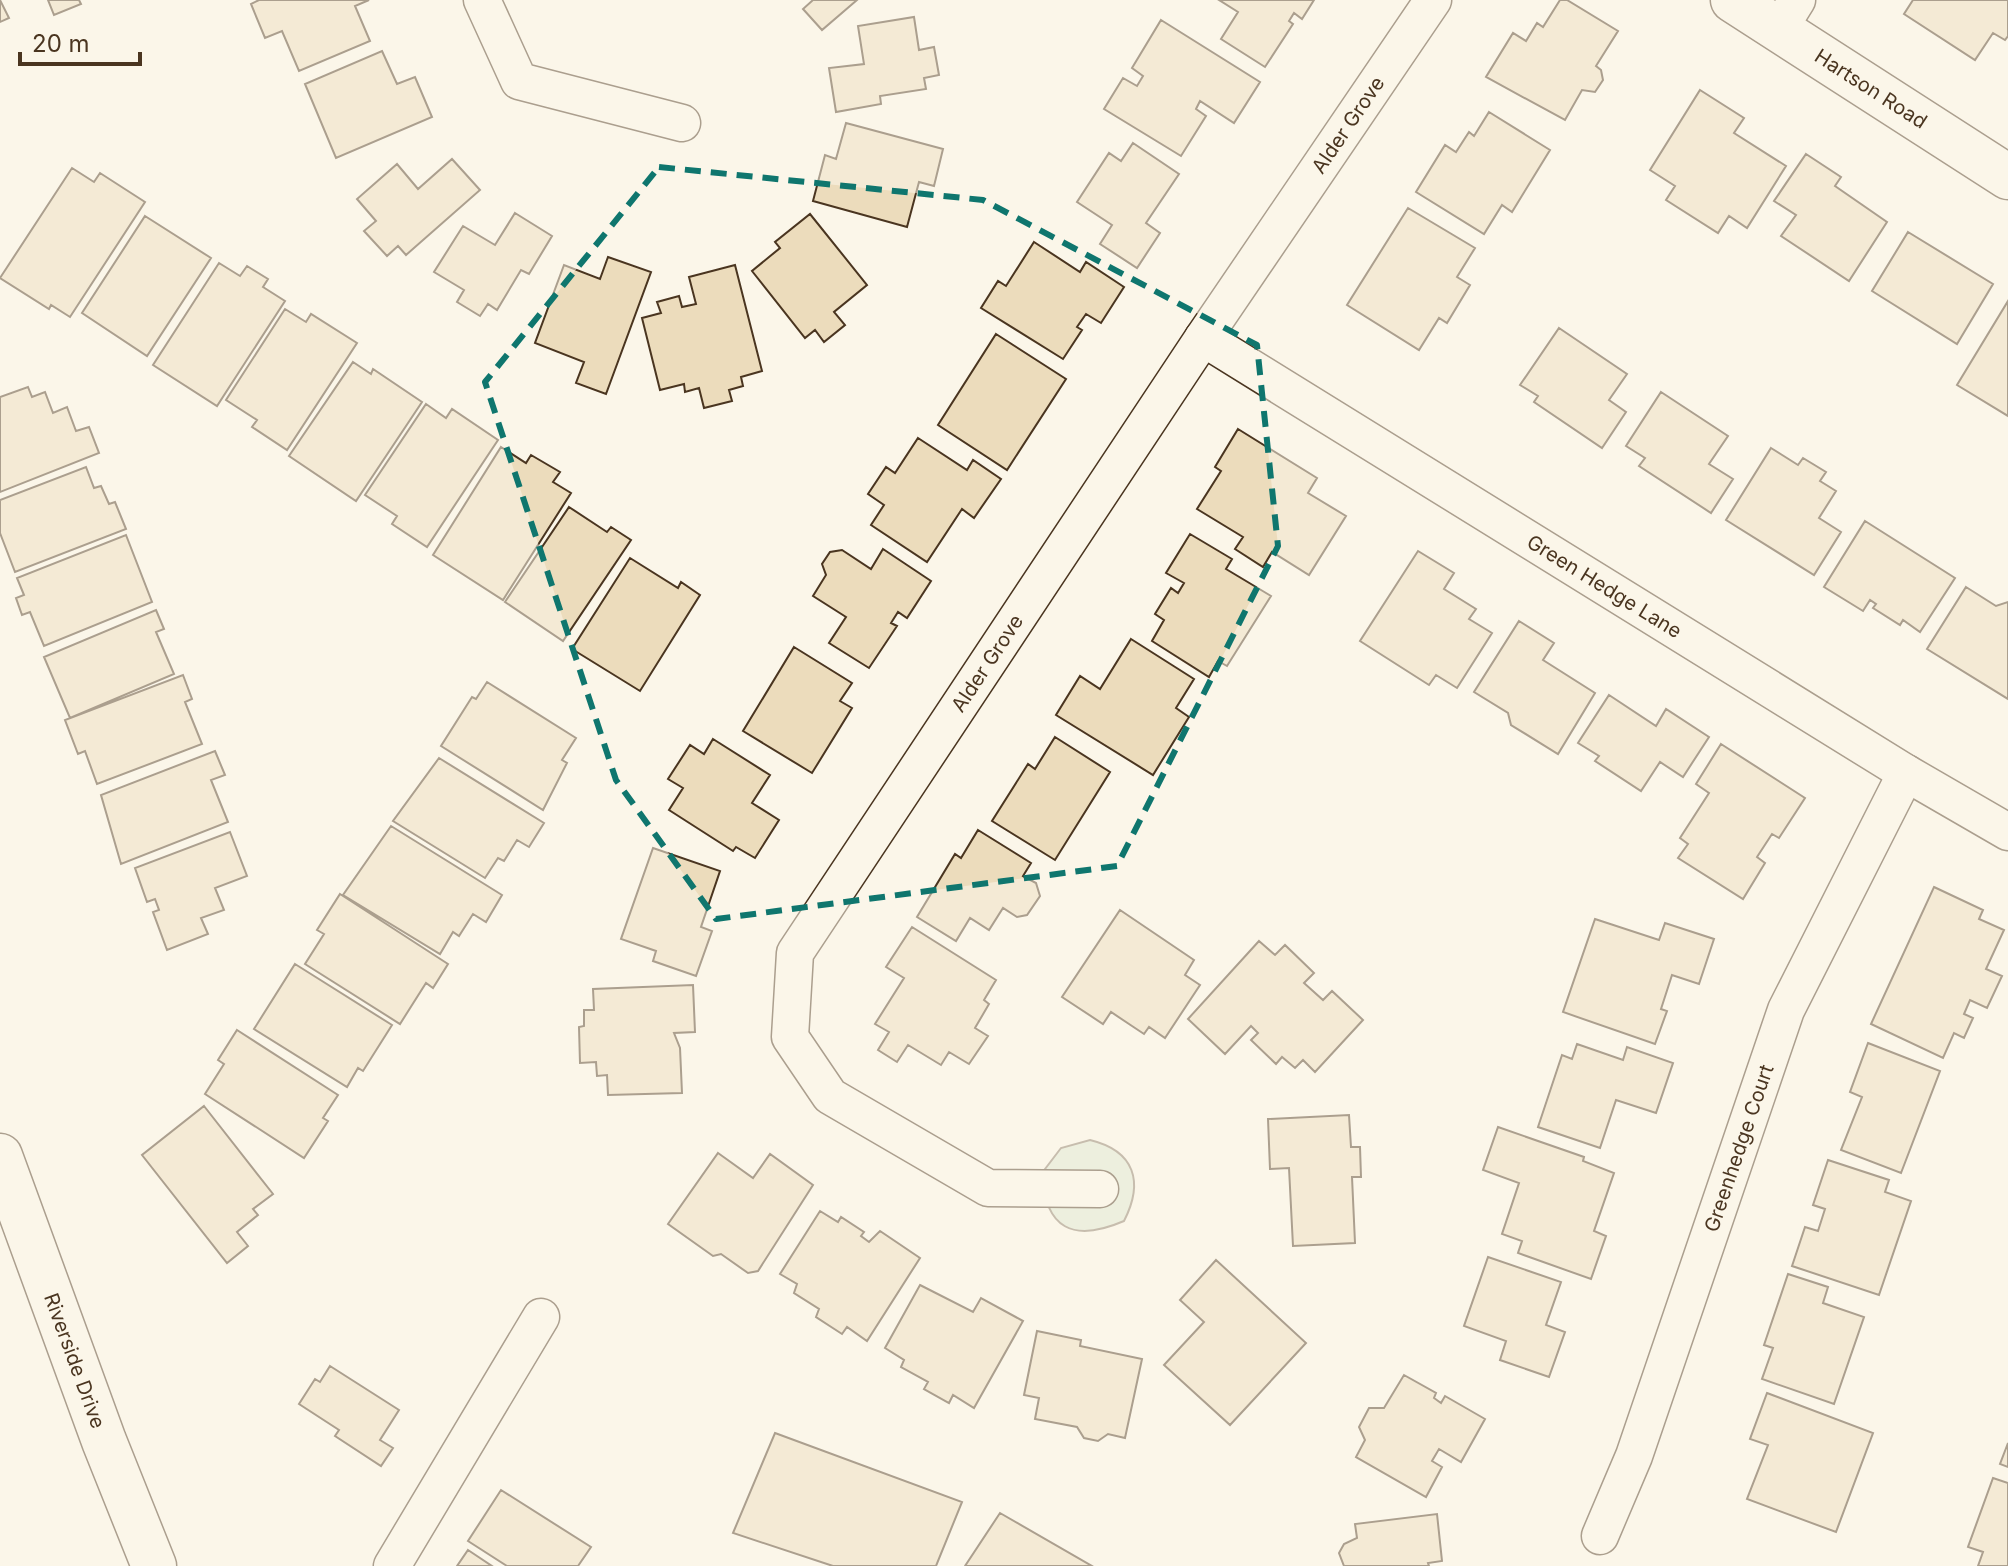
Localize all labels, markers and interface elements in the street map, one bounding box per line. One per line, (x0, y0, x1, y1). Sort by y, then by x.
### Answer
scale bar (20, 16, 140, 66)
text: 20 m (32, 29, 90, 58)
street label: Hartson Road (1810, 44, 1931, 134)
street label: Alder Grove (1307, 72, 1389, 178)
street label: Green Hedge Lane (1523, 530, 1686, 643)
street label: Alder Grove (946, 610, 1028, 717)
street label: Greenhedge Court (1699, 1061, 1779, 1235)
street label: Riverside Drive (39, 1290, 110, 1432)

